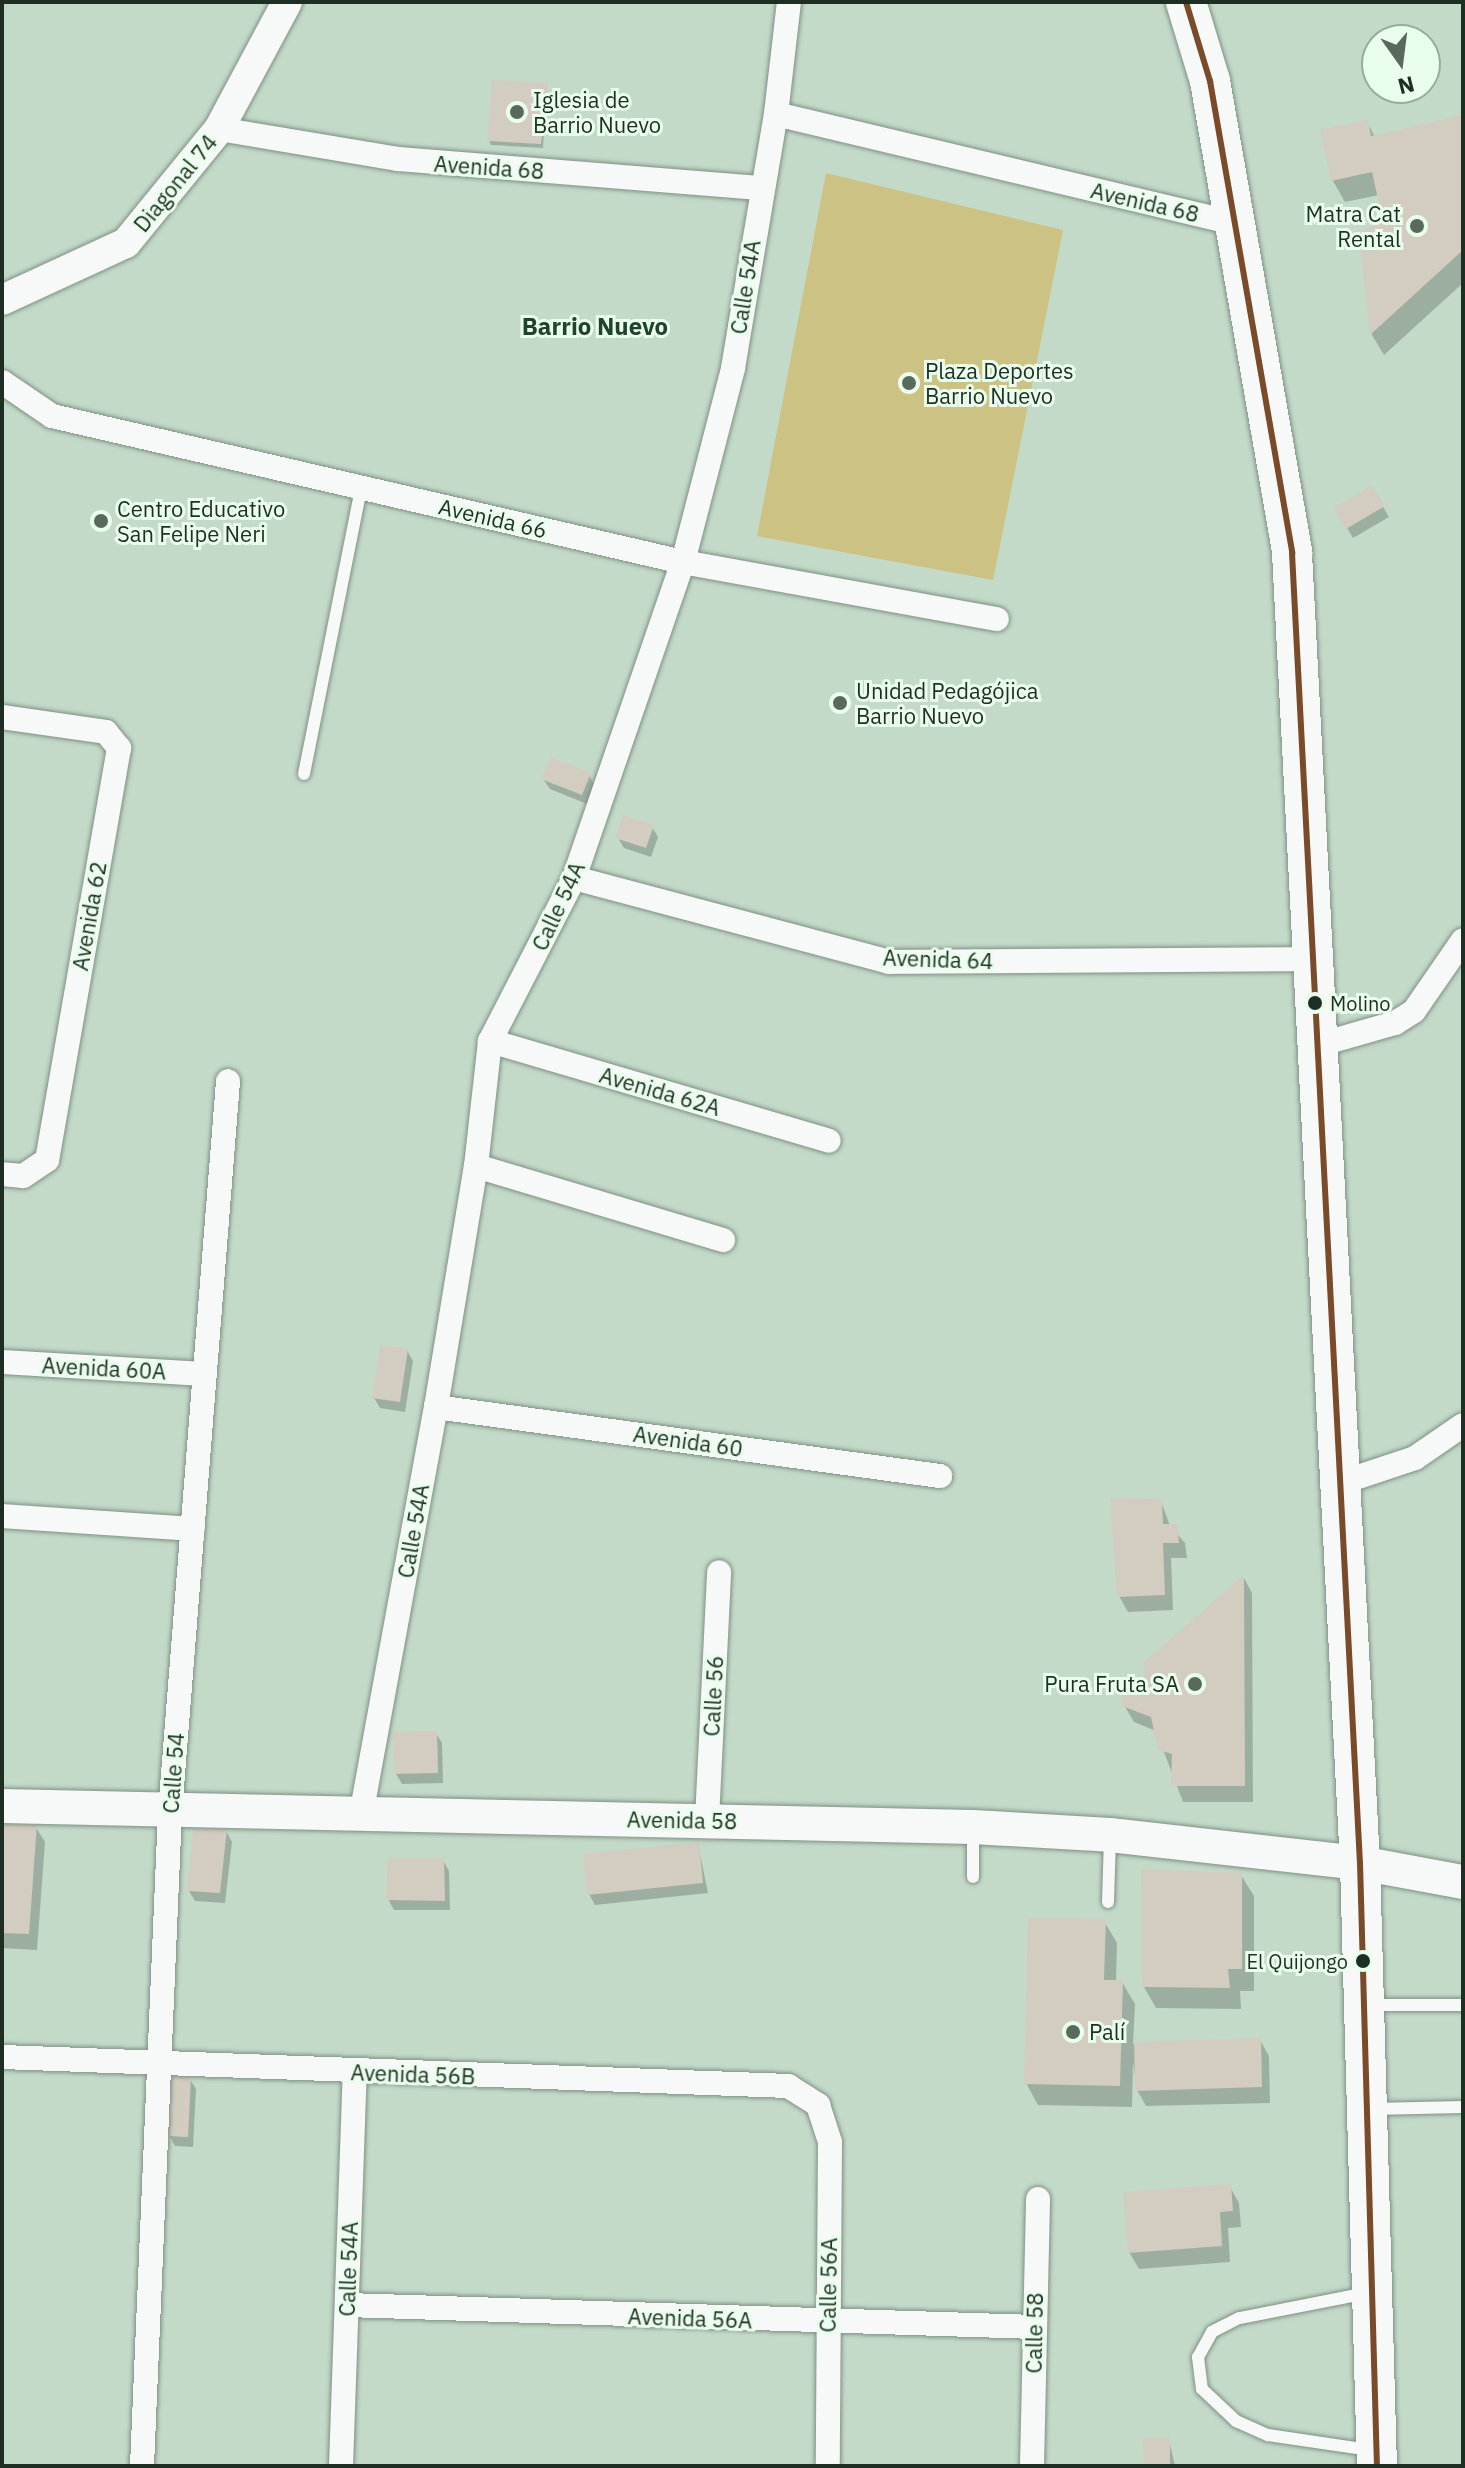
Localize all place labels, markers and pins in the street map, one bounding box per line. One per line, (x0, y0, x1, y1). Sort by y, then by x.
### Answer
place label: Iglesia de Barrio Nuevo (533, 86, 661, 138)
marker: Iglesia de Barrio Nuevo (508, 103, 526, 121)
place label: Matra Cat Rental (1306, 200, 1401, 252)
marker: Matra Cat Rental (1408, 217, 1426, 235)
place label: Plaza Deportes Barrio Nuevo (925, 357, 1074, 408)
marker: Plaza Deportes Barrio Nuevo (900, 374, 918, 392)
place label: Centro Educativo San Felipe Neri (117, 495, 285, 546)
marker: Centro Educativo San Felipe Neri (92, 512, 110, 530)
place label: Unidad Pedagójica Barrio Nuevo (856, 677, 1038, 728)
marker: Unidad Pedagójica Barrio Nuevo (831, 694, 849, 712)
place label: Molino (1330, 991, 1390, 1015)
marker: Molino (1307, 995, 1323, 1011)
place label: Pura Fruta SA (1044, 1671, 1179, 1697)
marker: Pura Fruta SA (1186, 1675, 1204, 1693)
place label: El Quijongo (1246, 1949, 1348, 1973)
marker: El Quijongo (1355, 1953, 1371, 1969)
place label: Palí (1089, 2019, 1125, 2045)
marker: Palí (1064, 2023, 1082, 2041)

